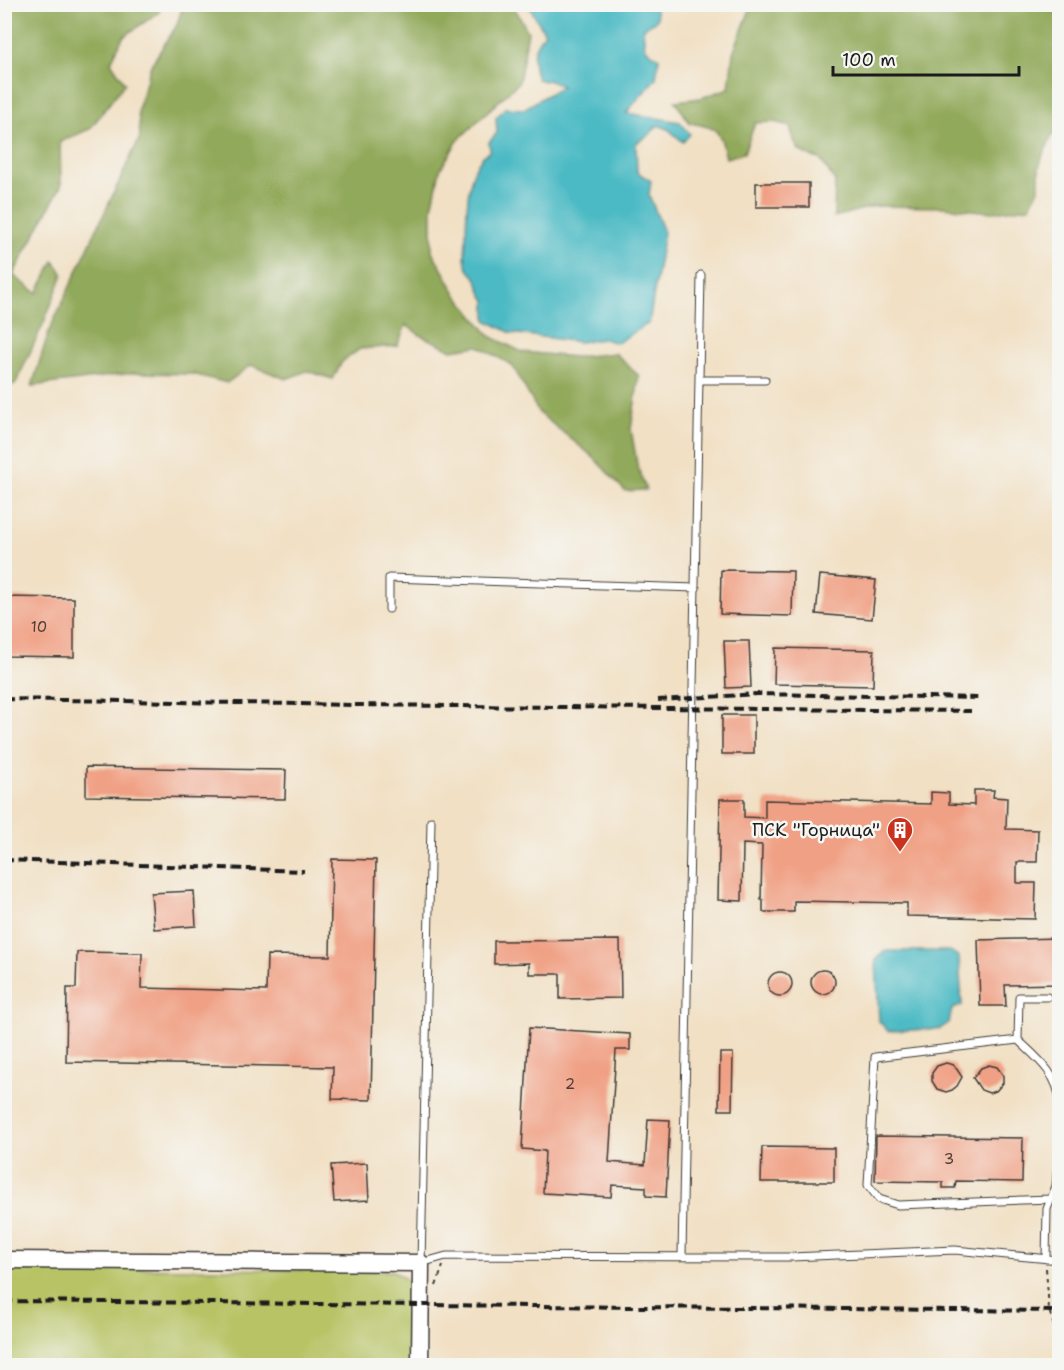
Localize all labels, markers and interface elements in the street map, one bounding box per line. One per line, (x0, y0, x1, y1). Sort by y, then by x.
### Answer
scale bar (833, 39, 1019, 77)
text: 100 m (842, 48, 896, 72)
house number: 10 (31, 617, 47, 637)
building icon: ПСК "Горница" (885, 815, 915, 853)
place label: ПСК "Горница" (752, 818, 880, 842)
house number: 2 (565, 1074, 575, 1094)
house number: 3 (944, 1149, 954, 1169)

